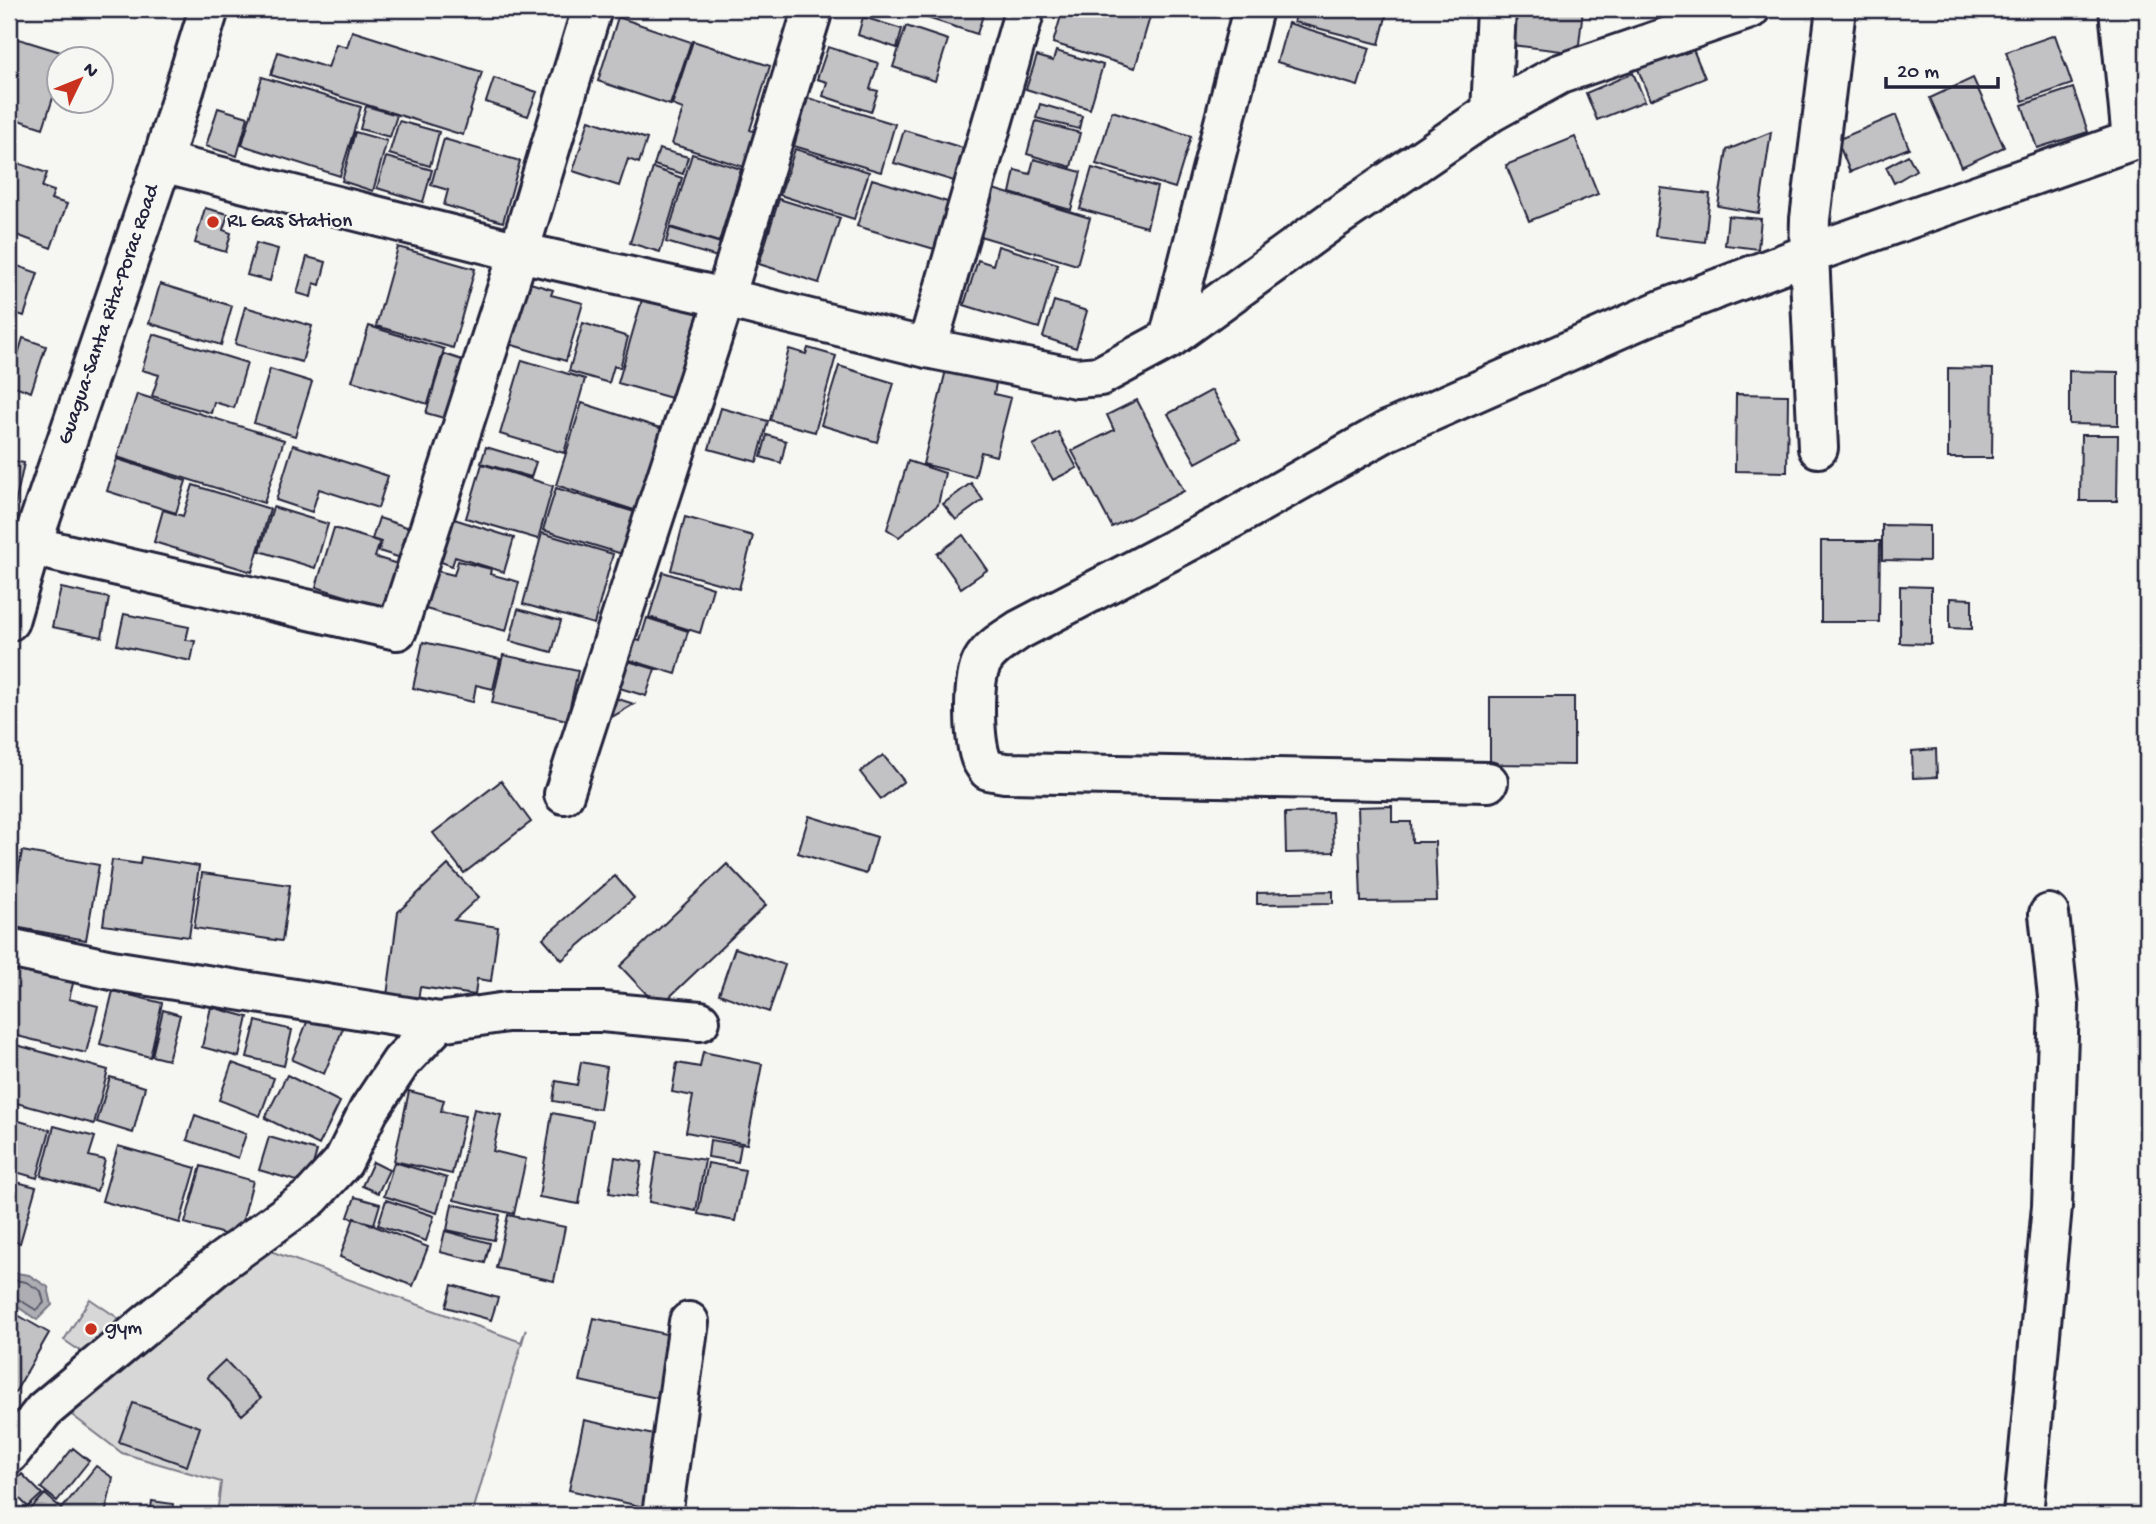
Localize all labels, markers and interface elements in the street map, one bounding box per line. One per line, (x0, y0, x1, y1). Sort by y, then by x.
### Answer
north arrow (46, 46, 116, 116)
scale bar (1886, 46, 1998, 90)
text: N (77, 58, 103, 83)
text: 20 m (1897, 61, 1939, 86)
street label: Guagua-Santa Rita-Porac Road (54, 180, 167, 448)
place label: RL Gas Station (227, 210, 352, 235)
marker: RL Gas Station (205, 214, 221, 230)
place label: gym (105, 1317, 142, 1342)
marker: gym (83, 1321, 99, 1337)

